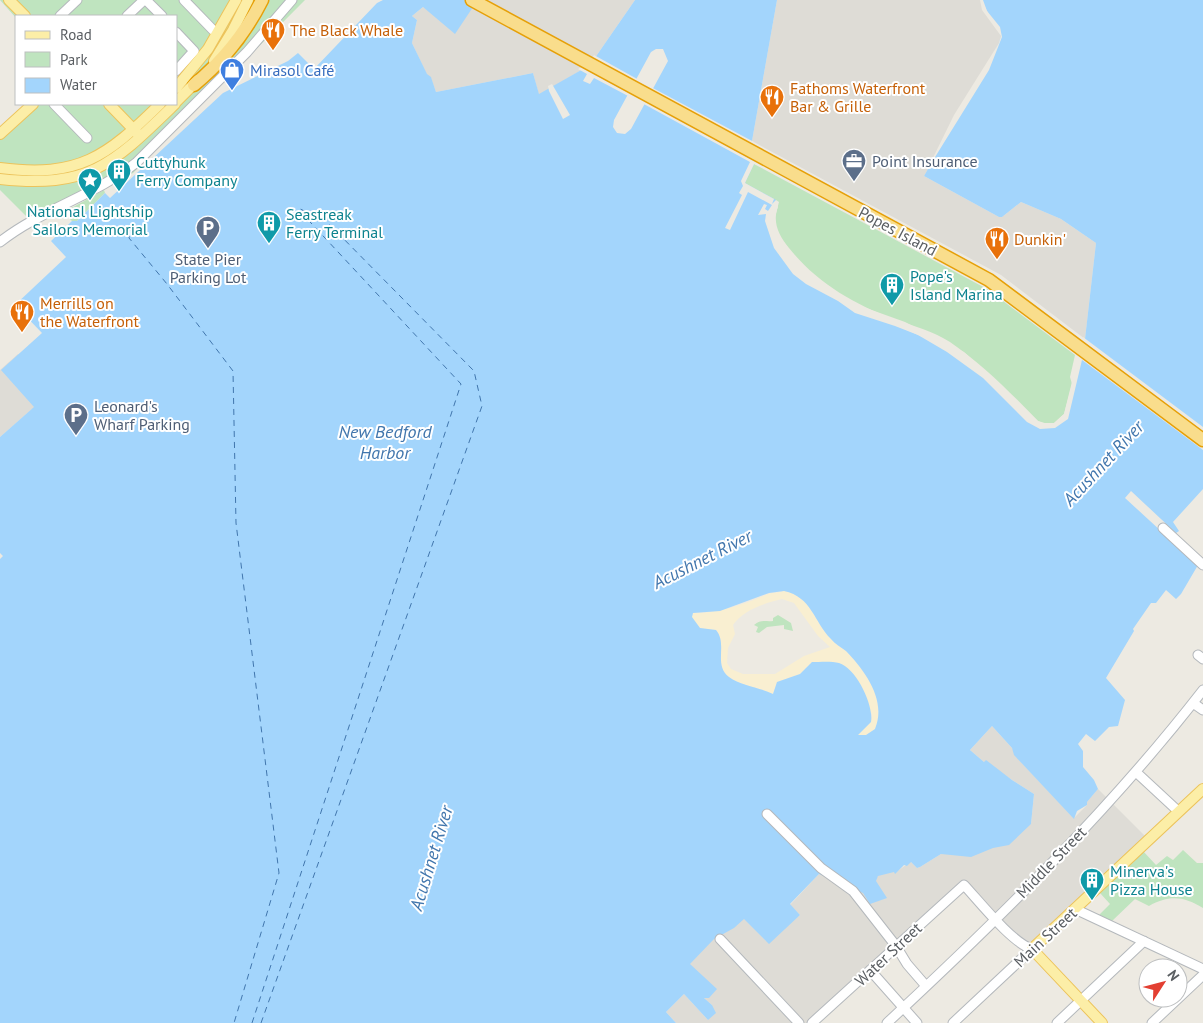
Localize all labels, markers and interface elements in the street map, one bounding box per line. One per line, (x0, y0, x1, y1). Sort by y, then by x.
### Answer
legend (15, 15, 178, 105)
restaurant icon: The Black Whale (260, 17, 286, 51)
place label: The Black Whale (290, 20, 403, 40)
text: Road (60, 25, 92, 44)
text: Park (60, 50, 88, 69)
shop icon: Mirasol Café (219, 57, 245, 91)
place label: Mirasol Café (250, 60, 334, 80)
text: Water (60, 75, 97, 94)
place label: Fathoms Waterfront Bar & Grille (790, 78, 926, 116)
restaurant icon: Fathoms Waterfront Bar & Grille (759, 84, 785, 118)
office icon: Point Insurance (841, 148, 867, 182)
place label: Point Insurance (872, 151, 978, 171)
place label: Cuttyhunk Ferry Company (136, 152, 238, 190)
building icon: Cuttyhunk Ferry Company (106, 158, 132, 192)
place icon: National Lightship Sailors Memorial (77, 167, 103, 201)
place label: National Lightship Sailors Memorial (27, 201, 153, 239)
street label: Popes Island (855, 202, 941, 260)
place label: Seastreak Ferry Terminal (286, 204, 383, 242)
building icon: Seastreak Ferry Terminal (256, 210, 282, 244)
parking icon: State Pier Parking Lot (195, 215, 221, 249)
restaurant icon: Dunkin' (984, 226, 1010, 260)
place label: Dunkin' (1014, 229, 1066, 249)
place label: State Pier Parking Lot (170, 249, 247, 287)
place label: Pope's Island Marina (910, 266, 1003, 304)
building icon: Pope's Island Marina (879, 272, 905, 306)
place label: Merrills on the Waterfront (40, 293, 139, 331)
restaurant icon: Merrills on the Waterfront (9, 299, 35, 333)
place label: Leonard's Wharf Parking (94, 396, 190, 434)
parking icon: Leonard's Wharf Parking (63, 402, 89, 436)
water label: Acushnet River (1057, 415, 1149, 511)
water label: New Bedford Harbor (338, 420, 432, 464)
water label: Acushnet River (648, 524, 756, 594)
water label: Acushnet River (404, 802, 458, 914)
street label: Middle Street (1012, 822, 1091, 902)
place label: Minerva's Pizza House (1110, 861, 1193, 899)
building icon: Minerva's Pizza House (1079, 867, 1105, 901)
street label: Main Street (1009, 902, 1081, 971)
street label: Water Street (850, 917, 926, 990)
north arrow (1138, 958, 1188, 1008)
text: N (1164, 966, 1184, 984)

